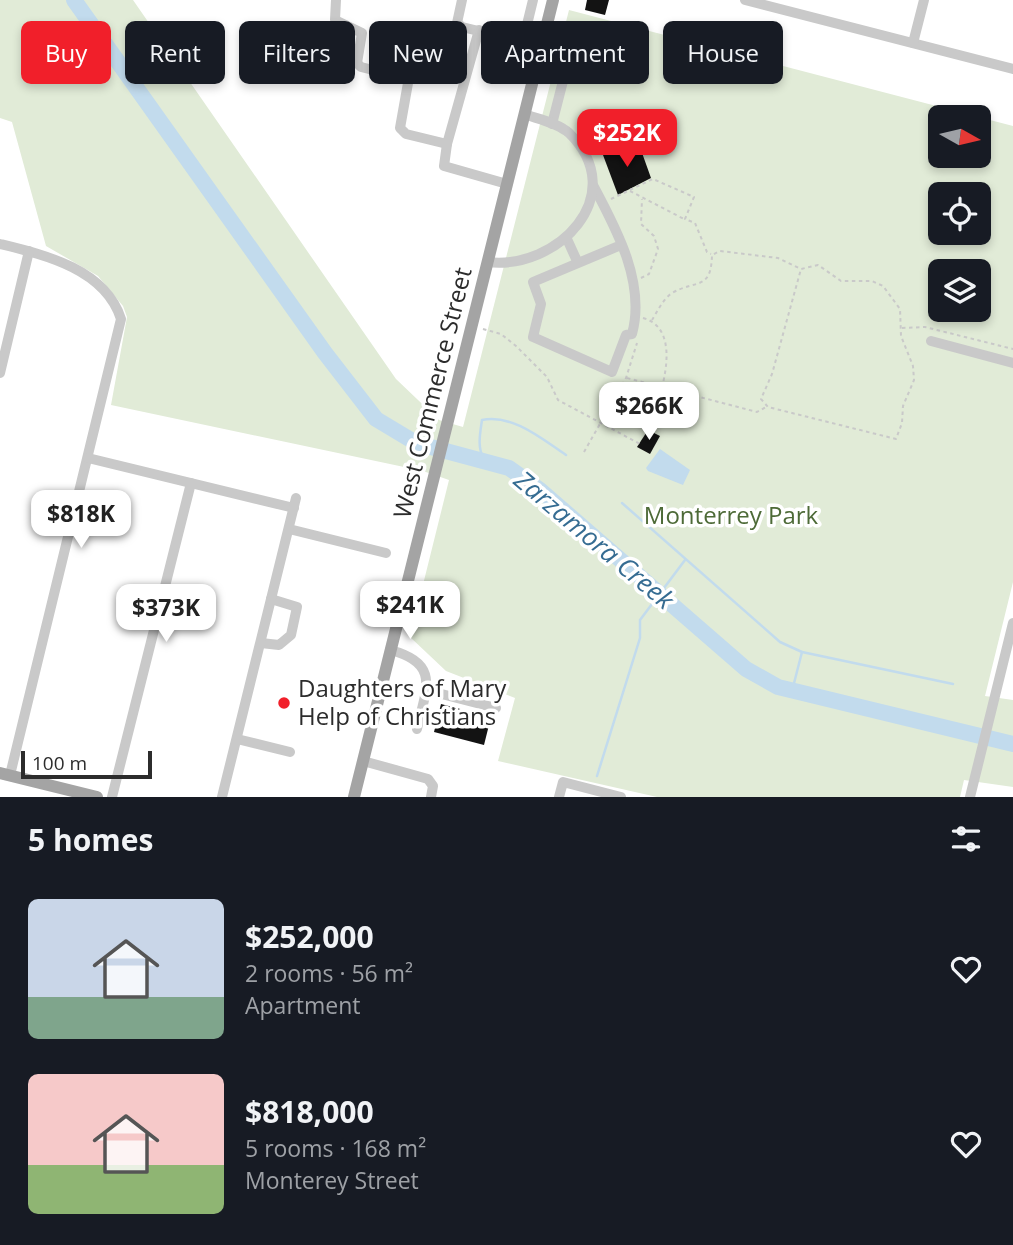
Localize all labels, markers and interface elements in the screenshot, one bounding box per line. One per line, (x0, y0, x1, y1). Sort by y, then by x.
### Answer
chip: Buy (21, 21, 111, 84)
chip: Rent (125, 21, 225, 84)
chip: Filters (239, 21, 355, 84)
chip: New (369, 21, 467, 84)
chip: Apartment (481, 21, 649, 84)
chip: House (663, 21, 783, 84)
north arrow (928, 105, 990, 168)
map controls (928, 105, 991, 322)
pin: $252K (578, 110, 676, 169)
text: $252K (593, 116, 661, 148)
button: locate (928, 182, 991, 245)
button: layers (928, 259, 991, 322)
street label: West Commerce Street (384, 264, 479, 522)
pin: $266K (600, 382, 698, 442)
text: $266K (615, 389, 683, 421)
water label: Zarzamora Creek (506, 461, 683, 618)
pin: $818K (32, 490, 130, 550)
text: $818K (47, 497, 115, 529)
park label: Monterrey Park (644, 498, 819, 531)
pin: $241K (361, 582, 459, 641)
pin: $373K (117, 584, 215, 644)
text: $241K (376, 588, 444, 620)
text: $373K (132, 591, 200, 623)
place label: Daughters of Mary Help of Christians (298, 671, 507, 732)
marker: Daughters of Mary Help of Christians (276, 695, 292, 711)
scale bar (21, 748, 152, 780)
text: 100 m (32, 750, 87, 776)
text: 5 homes (28, 819, 153, 860)
icon: filters (947, 820, 985, 858)
text: $252,000 (245, 916, 374, 957)
icon: home (84, 927, 168, 1011)
icon: heart (947, 950, 985, 988)
text: 2 rooms · 56 m² (245, 957, 413, 989)
text: Apartment (245, 989, 361, 1021)
text: $818,000 (245, 1091, 374, 1132)
icon: home (84, 1102, 168, 1186)
icon: heart (947, 1125, 985, 1163)
text: 5 rooms · 168 m² (245, 1132, 426, 1164)
text: Monterey Street (245, 1164, 419, 1196)

